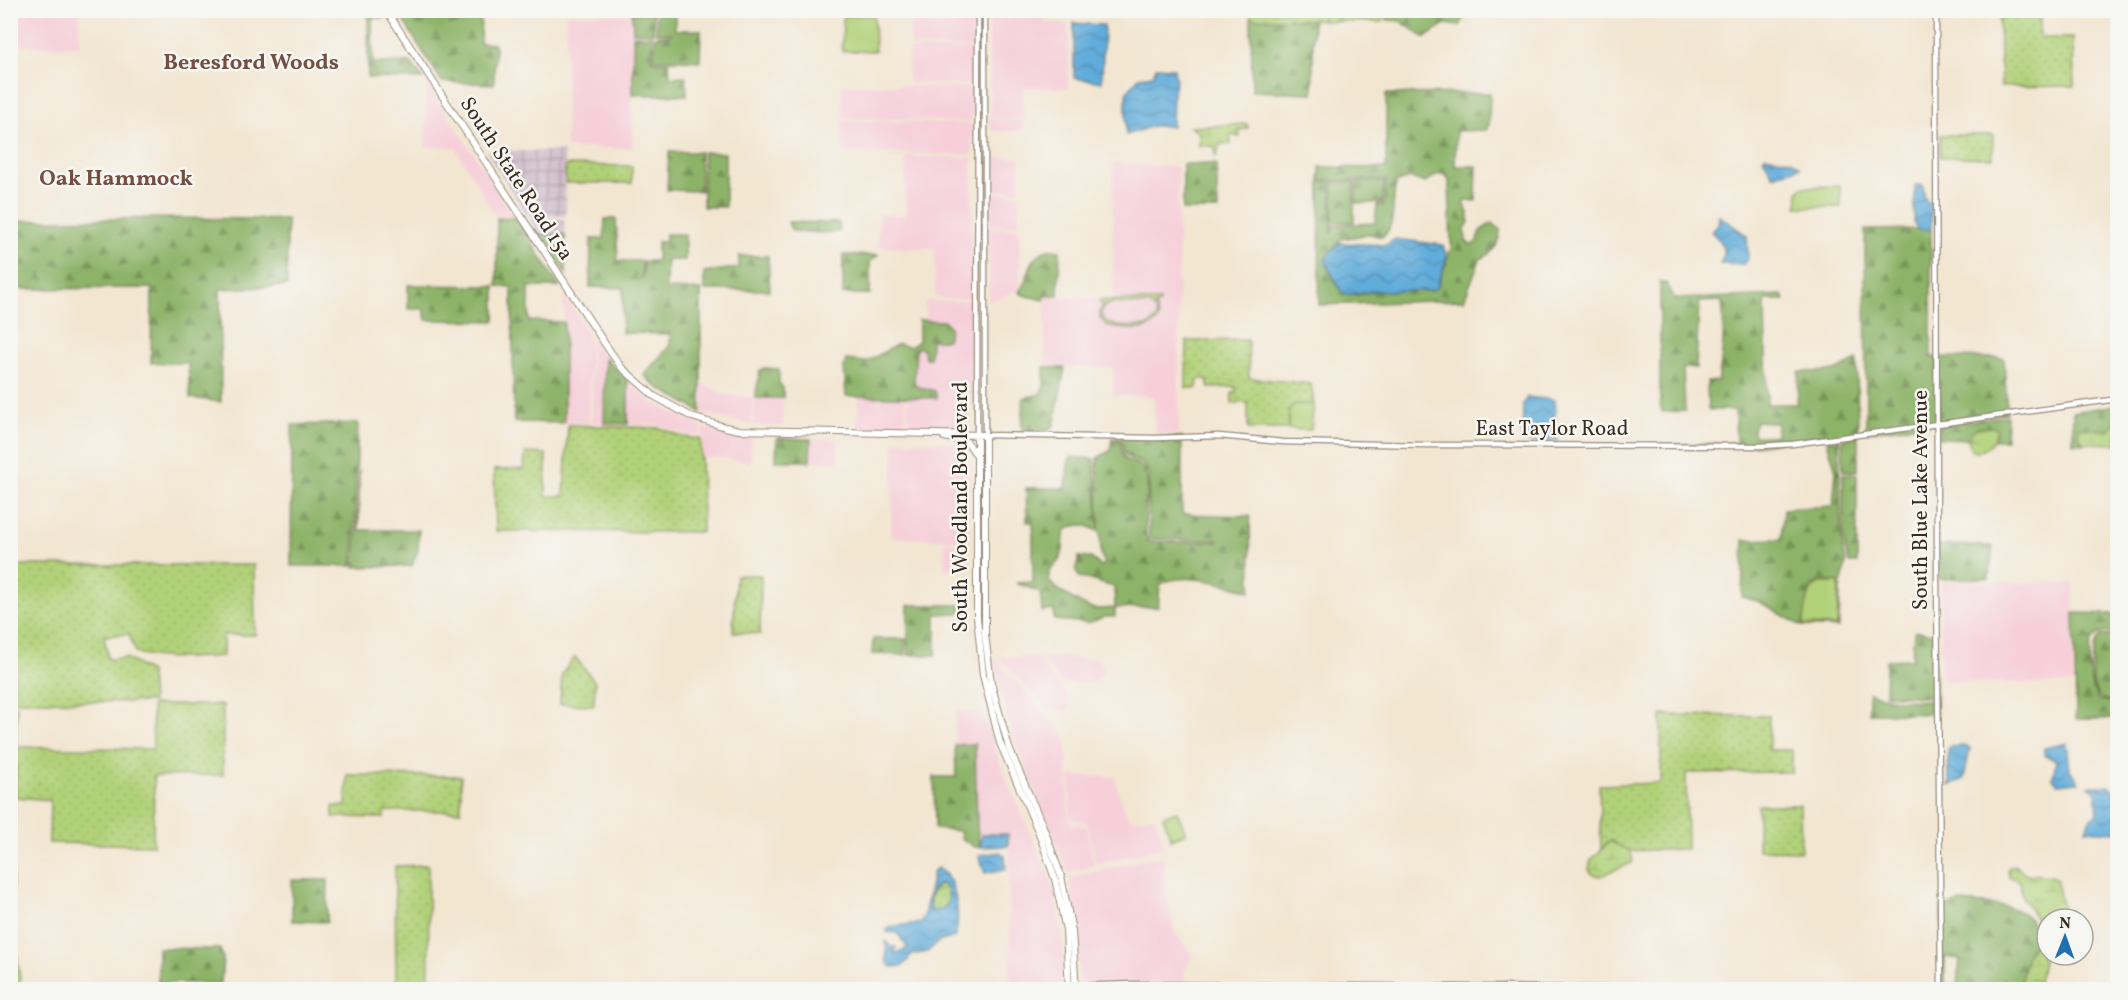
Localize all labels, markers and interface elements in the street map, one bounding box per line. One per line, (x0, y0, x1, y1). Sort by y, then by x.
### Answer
district label: Beresford Woods (163, 48, 339, 79)
street label: South State Road 15a (452, 92, 580, 266)
district label: Oak Hammock (39, 164, 193, 195)
street label: South Woodland Boulevard (947, 381, 976, 633)
street label: South Blue Lake Avenue (1907, 390, 1936, 610)
street label: East Taylor Road (1475, 415, 1629, 444)
north arrow (2035, 907, 2095, 967)
text: N (2059, 913, 2072, 935)

